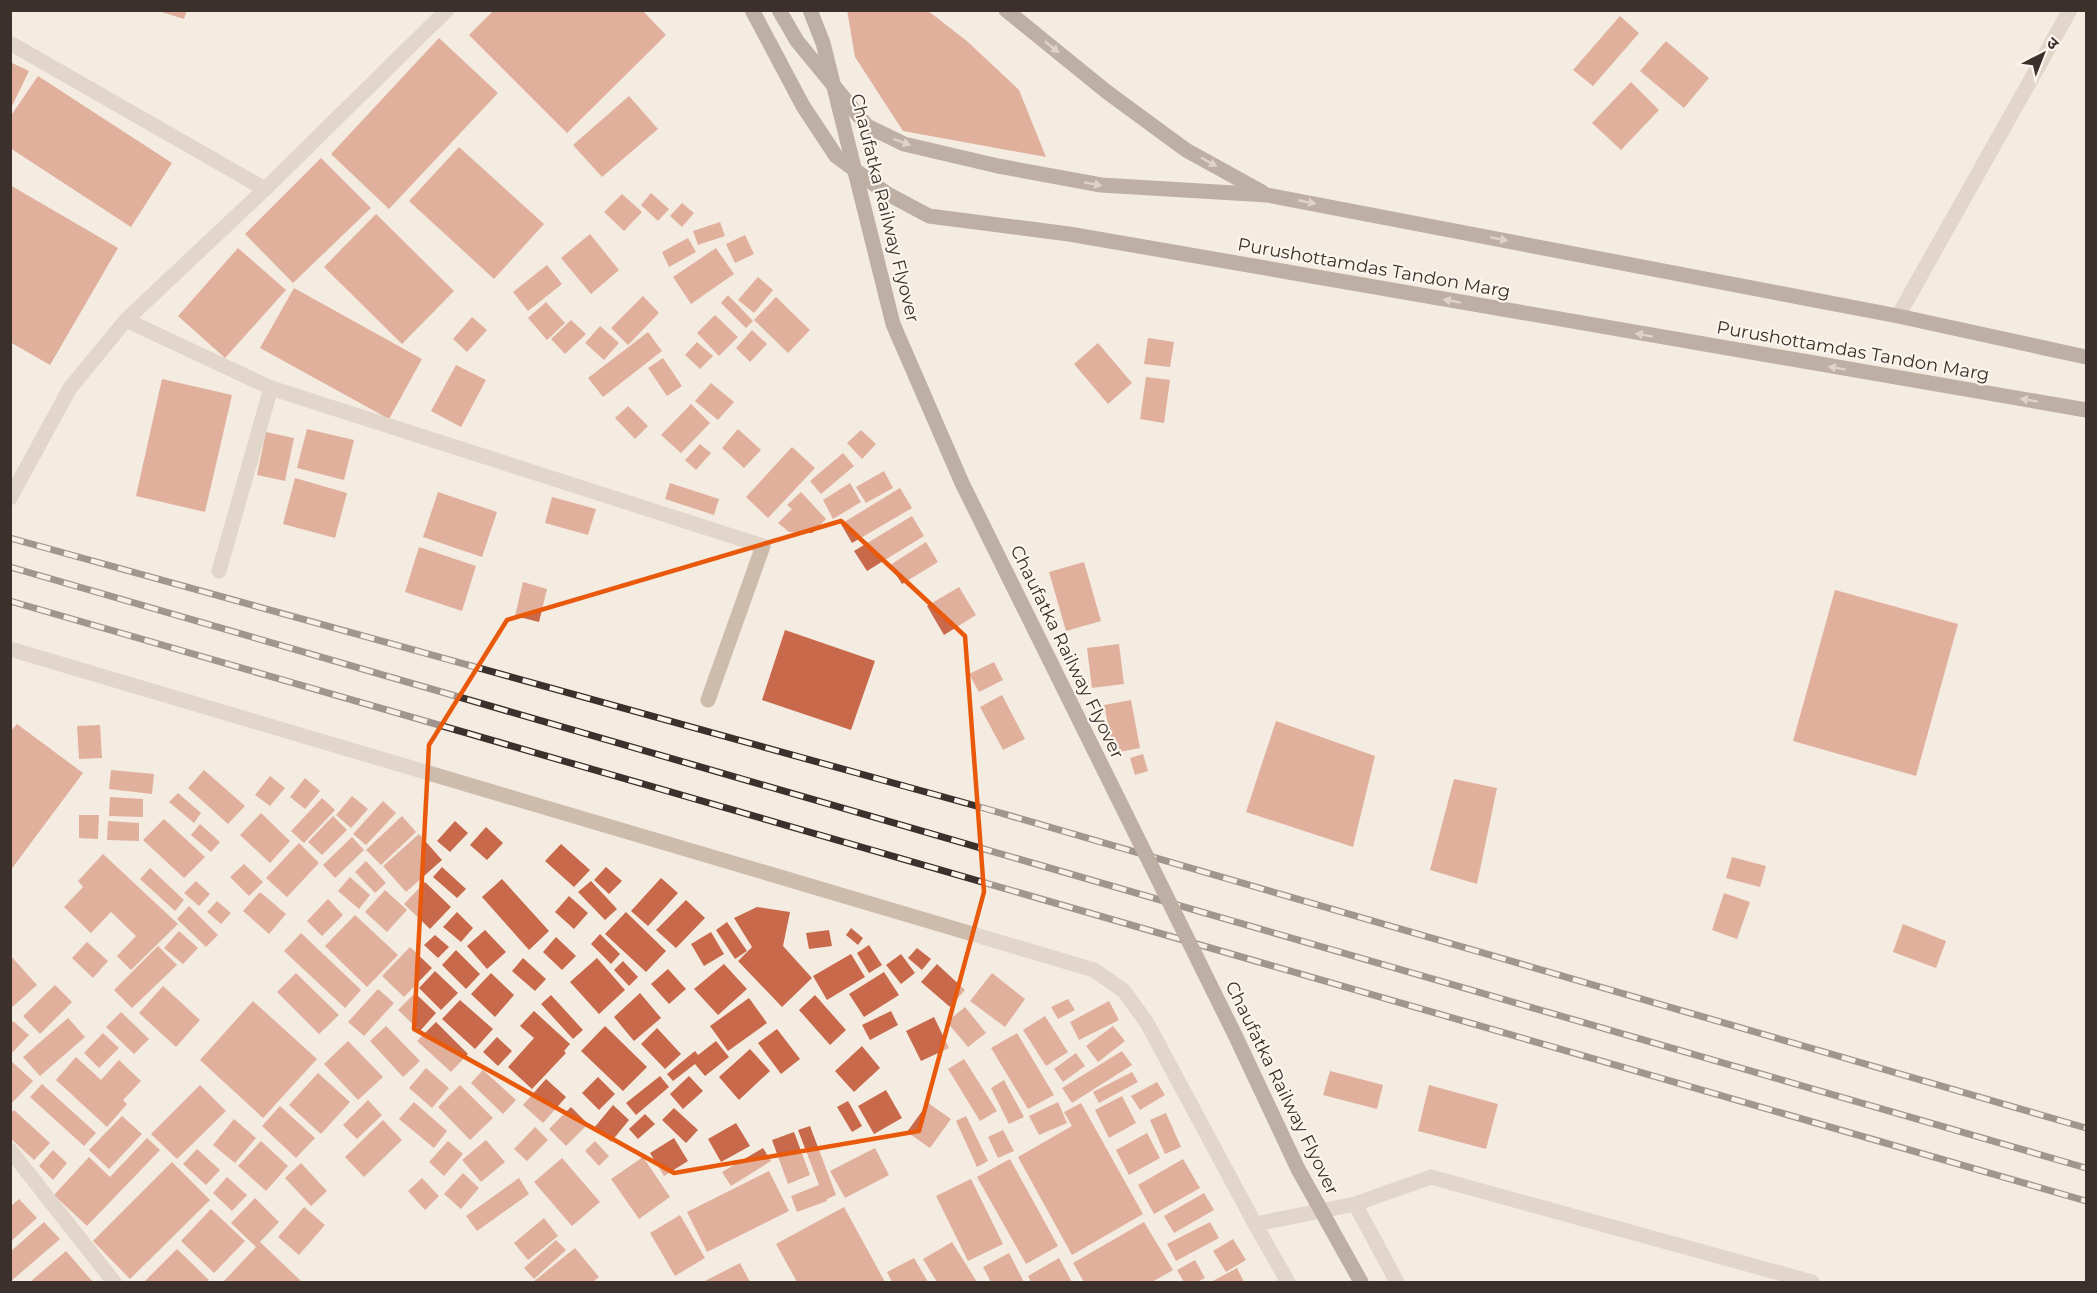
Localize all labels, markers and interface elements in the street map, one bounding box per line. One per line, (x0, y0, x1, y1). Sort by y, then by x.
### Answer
north arrow (2013, 24, 2073, 84)
text: उ (2043, 33, 2063, 54)
one-way arrow (1044, 41, 1059, 53)
street label: Chaufatka Railway Flyover (846, 91, 924, 325)
one-way arrow (894, 137, 912, 147)
one-way arrow (1200, 157, 1217, 167)
one-way arrow (1083, 180, 1102, 189)
one-way arrow (1298, 198, 1317, 207)
street label: Purushottamdas Tandon Marg (1236, 233, 1512, 303)
one-way arrow (1490, 235, 1509, 244)
one-way arrow (1443, 296, 1462, 305)
street label: Purushottamdas Tandon Marg (1715, 316, 1991, 386)
one-way arrow (1635, 330, 1654, 339)
one-way arrow (1827, 363, 1846, 372)
one-way arrow (2019, 396, 2038, 405)
street label: Chaufatka Railway Flyover (1006, 542, 1128, 762)
street label: Chaufatka Railway Flyover (1221, 978, 1343, 1198)

